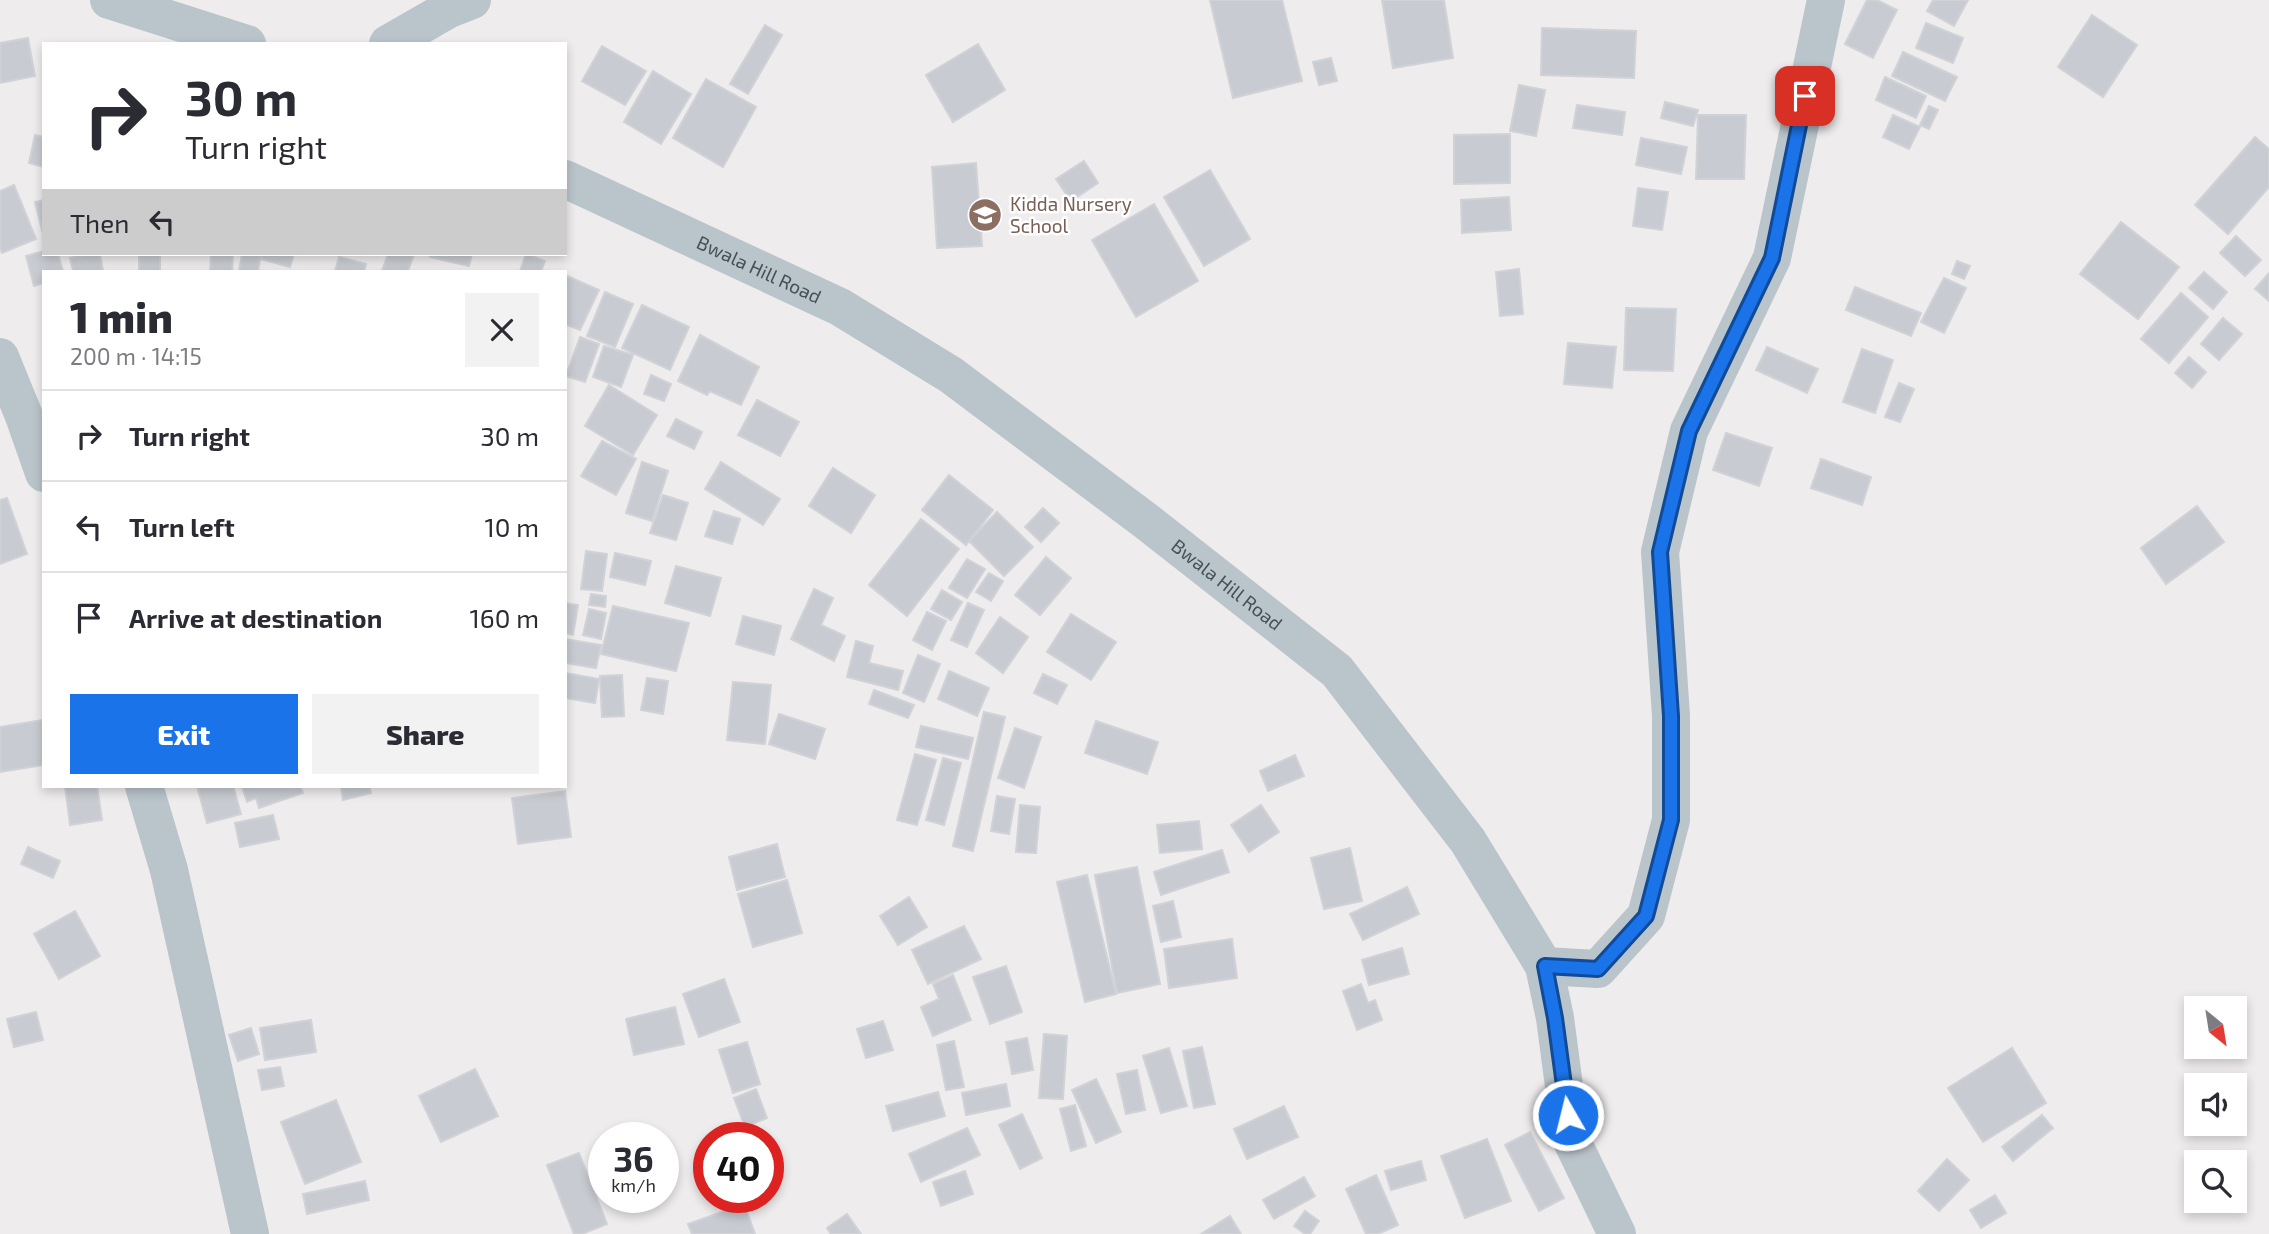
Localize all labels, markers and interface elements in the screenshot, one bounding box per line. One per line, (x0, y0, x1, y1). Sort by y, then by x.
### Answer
pin (1775, 66, 1835, 126)
text: 30 m (185, 67, 297, 126)
icon: right (70, 70, 161, 161)
icon: arrive (1786, 77, 1824, 115)
text: Turn right (185, 127, 327, 165)
place label: Kidda Nursery School (1010, 192, 1132, 237)
school or university icon: Kidda Nursery School (966, 196, 1004, 234)
icon: left (143, 203, 181, 241)
text: Then (70, 207, 129, 238)
street label: Bwala Hill Road (693, 230, 825, 308)
text: 1 min (70, 291, 173, 341)
button: close (465, 293, 539, 367)
text: 200 m · 14:15 (70, 342, 202, 370)
icon: right (70, 417, 108, 455)
text: Turn right (129, 420, 250, 451)
text: 30 m (480, 420, 539, 451)
icon: left (70, 508, 108, 546)
text: Turn left (129, 511, 235, 542)
text: 10 m (484, 511, 539, 542)
street label: Bwala Hill Road (1167, 534, 1287, 635)
icon: arrive (70, 599, 108, 637)
text: Arrive at destination (129, 602, 382, 633)
text: 160 m (470, 602, 539, 633)
button: Exit (70, 694, 298, 774)
button: Share (312, 694, 539, 774)
north arrow (2184, 996, 2247, 1059)
map controls (2184, 996, 2247, 1213)
button: sound (2184, 1073, 2247, 1136)
position arrow (1531, 1078, 1605, 1152)
speed limit sign: 40 (693, 1122, 784, 1213)
text: 36 (613, 1137, 654, 1179)
button: search (2184, 1150, 2247, 1213)
text: km/h (611, 1174, 656, 1196)

